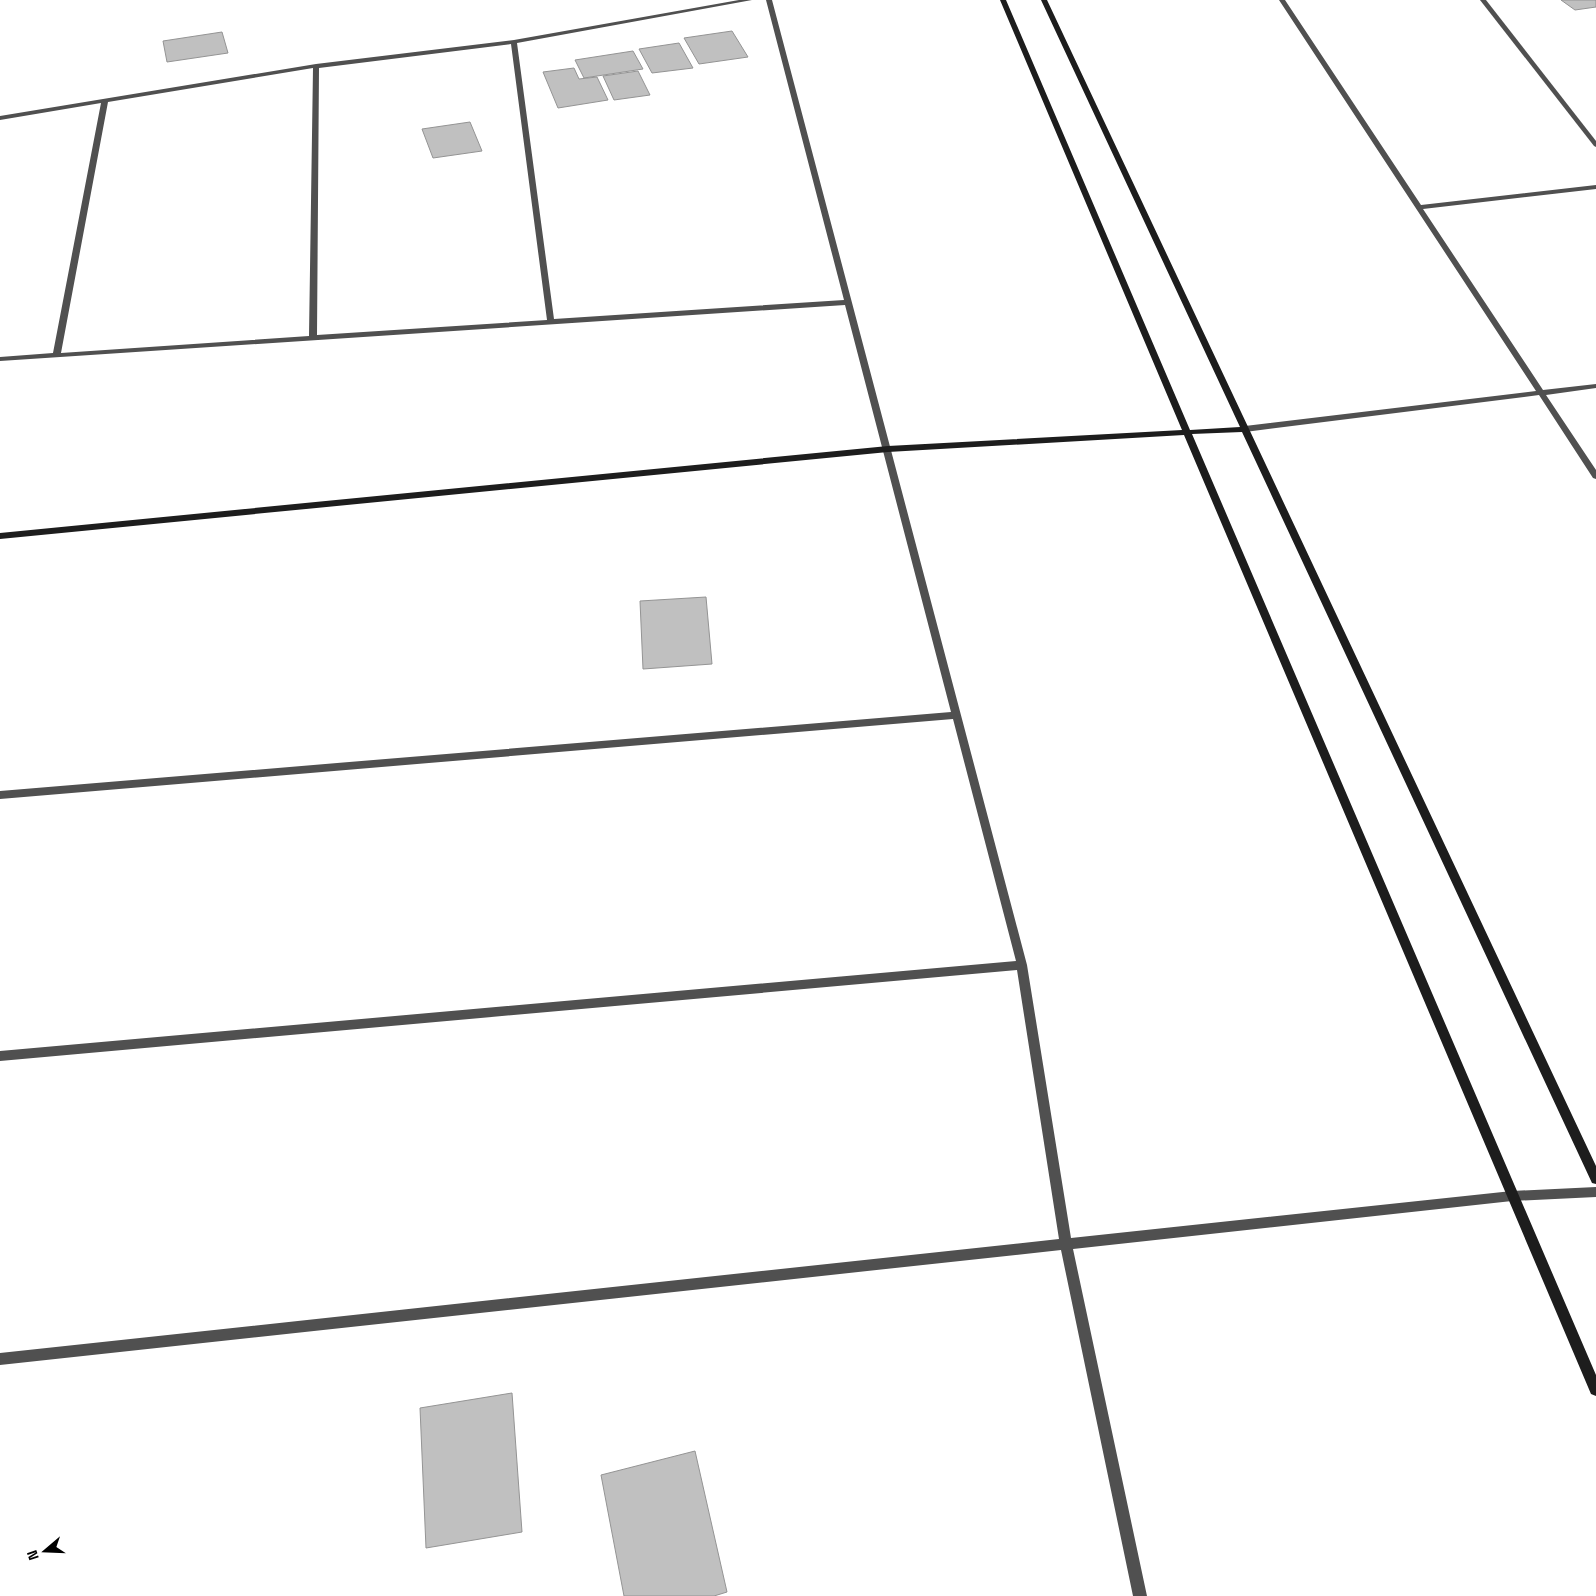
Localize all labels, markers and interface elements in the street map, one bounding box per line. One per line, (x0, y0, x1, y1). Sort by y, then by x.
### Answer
north arrow (20, 1526, 70, 1576)
text: N (23, 1548, 43, 1563)

